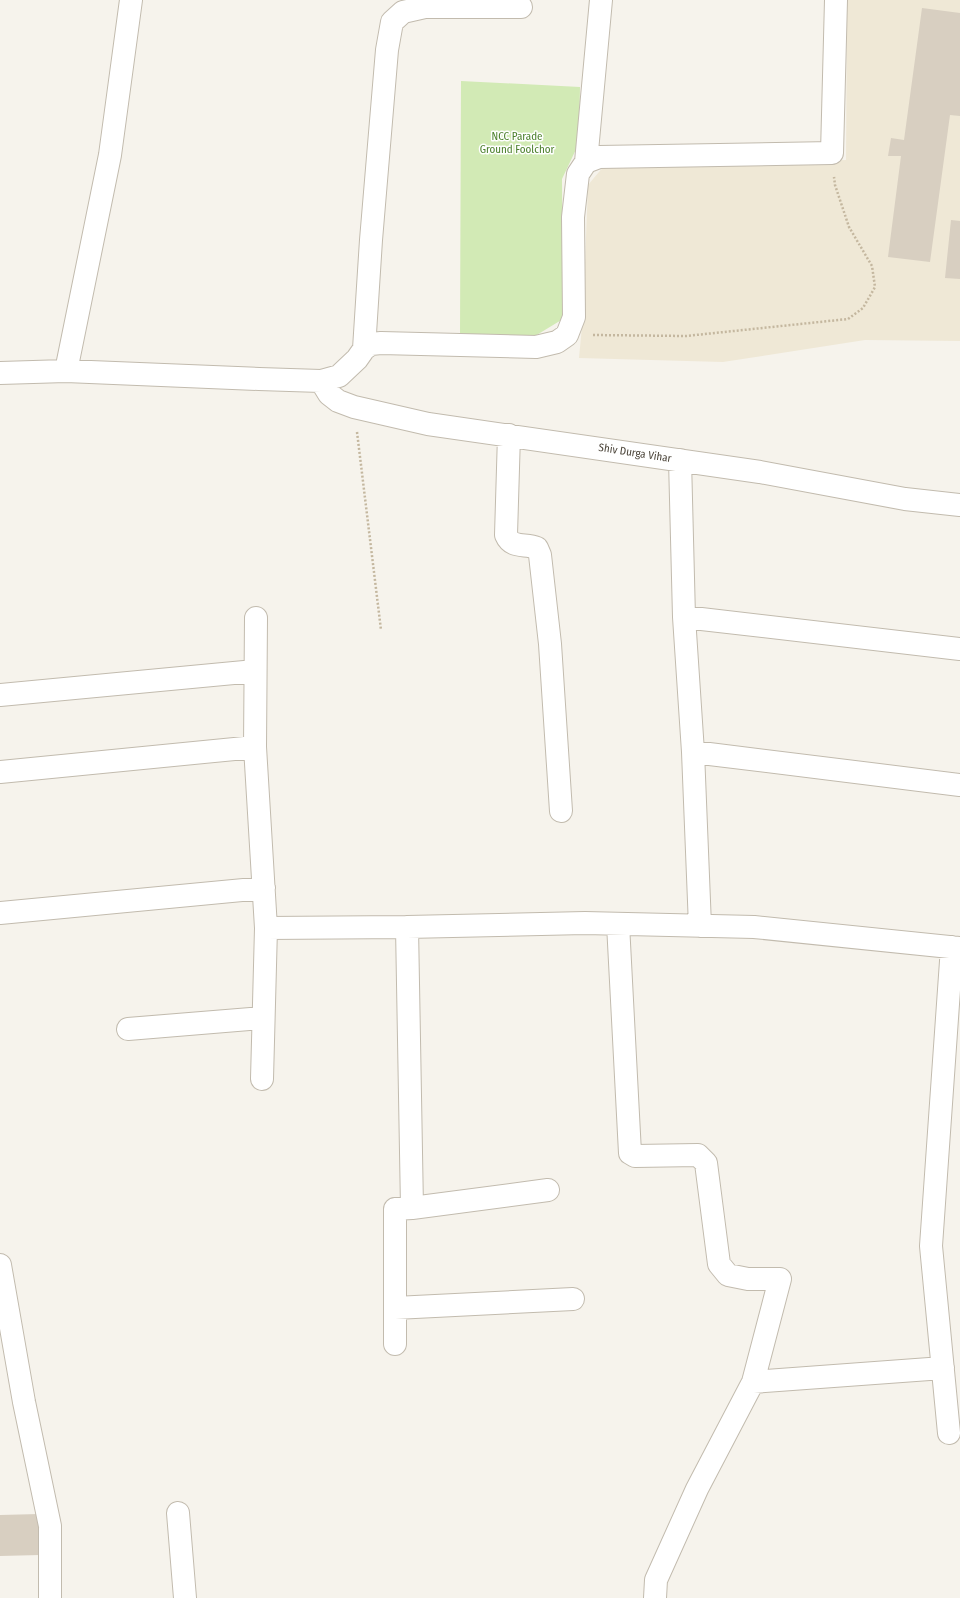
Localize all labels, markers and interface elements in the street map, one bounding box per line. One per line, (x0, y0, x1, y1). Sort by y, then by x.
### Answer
park label: NCC Parade Ground Foolchor (480, 130, 554, 156)
street label: Shiv Durga Vihar (598, 441, 673, 465)

